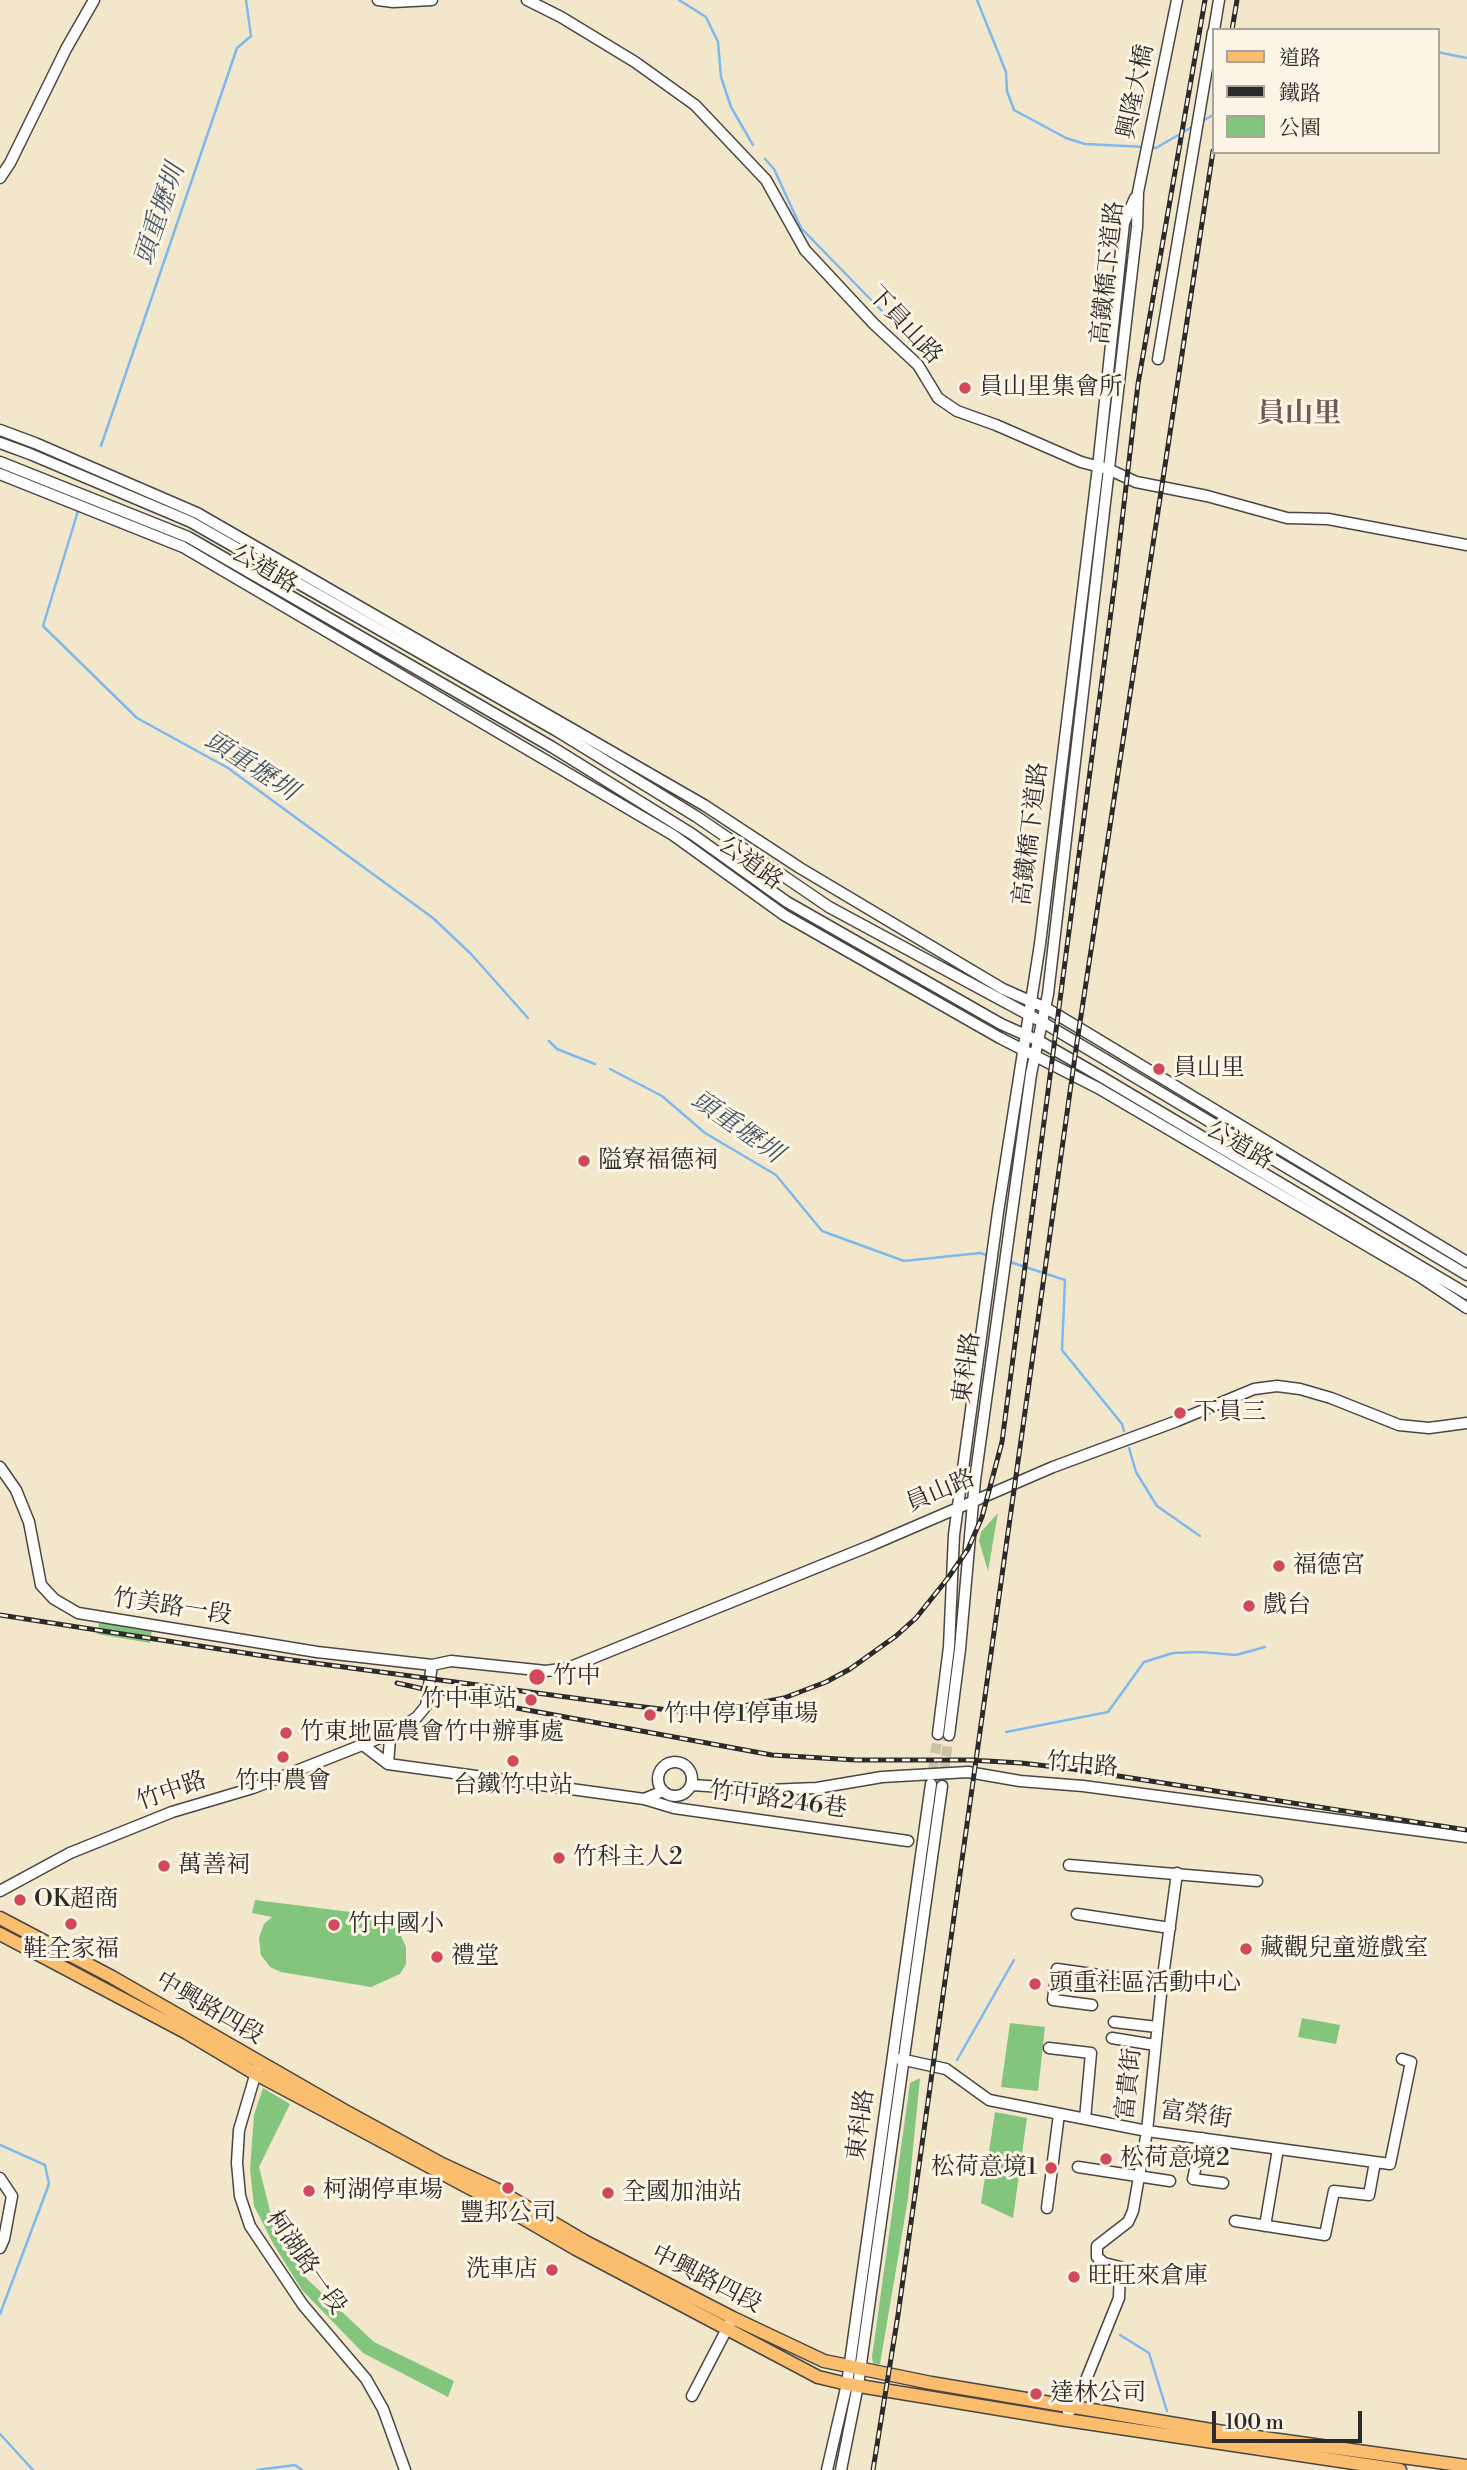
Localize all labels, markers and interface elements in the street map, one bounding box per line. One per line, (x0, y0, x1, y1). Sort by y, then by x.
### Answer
legend (1212, 28, 1439, 154)
street label: 興隆大橋 (1113, 42, 1161, 142)
text: 道路 (1279, 46, 1321, 72)
text: 鐵路 (1279, 81, 1321, 107)
text: 公園 (1279, 116, 1321, 142)
water label: 頭重壢圳 (129, 161, 193, 269)
street label: 高鐵橋下道路 (1087, 200, 1131, 346)
street label: 下員山路 (861, 281, 947, 371)
place label: 員山里集會所 (979, 374, 1123, 402)
marker: 員山里集會所 (957, 380, 973, 396)
district label: 員山里 (1257, 398, 1341, 432)
street label: 公道路 (226, 539, 302, 601)
water label: 頭重壢圳 (198, 726, 302, 808)
street label: 高鐵橋下道路 (1009, 761, 1055, 907)
street label: 公道路 (712, 831, 788, 897)
place label: 員山里 (1173, 1055, 1245, 1083)
marker: 員山里 (1151, 1061, 1167, 1077)
water label: 頭重壢圳 (684, 1085, 788, 1171)
street label: 公道路 (1201, 1116, 1277, 1176)
place label: 隘寮福德祠 (598, 1147, 718, 1175)
marker: 隘寮福德祠 (576, 1153, 592, 1169)
street label: 東科路 (949, 1330, 987, 1406)
place label: 下員三 (1194, 1399, 1266, 1427)
marker: 下員三 (1172, 1405, 1188, 1421)
street label: 員山路 (902, 1465, 980, 1519)
place label: 福德宮 (1293, 1552, 1365, 1580)
marker: 福德宮 (1271, 1558, 1287, 1574)
street label: 竹美路一段 (110, 1584, 234, 1632)
place label: 戲台 (1263, 1592, 1311, 1620)
marker: 戲台 (1241, 1598, 1257, 1614)
place label: 竹中 (553, 1663, 601, 1691)
marker: 竹中 (527, 1667, 547, 1687)
place label: 竹中車站 (421, 1686, 517, 1714)
marker: 竹中車站 (523, 1692, 539, 1708)
place label: 竹中停1停車場 (664, 1701, 818, 1729)
marker: 竹中停1停車場 (642, 1707, 658, 1723)
place label: 竹東地區農會竹中辦事處 (300, 1719, 564, 1747)
marker: 竹東地區農會竹中辦事處 (278, 1725, 294, 1741)
marker: 竹中農會 (275, 1749, 291, 1765)
street label: 竹中路 (1045, 1749, 1119, 1783)
marker: 台鐵竹中站 (505, 1753, 521, 1769)
street label: 竹中路 (133, 1767, 211, 1817)
place label: 竹中農會 (235, 1768, 331, 1796)
place label: 台鐵竹中站 (453, 1772, 573, 1800)
street label: 竹中路246巷 (707, 1777, 849, 1825)
place label: 竹科主人2 (573, 1844, 683, 1872)
marker: 竹科主人2 (551, 1850, 567, 1866)
place label: 萬善祠 (178, 1852, 250, 1880)
marker: 萬善祠 (156, 1858, 172, 1874)
place label: OK超商 (34, 1886, 118, 1914)
marker: OK超商 (12, 1892, 28, 1908)
place label: 竹中國小 (348, 1911, 444, 1939)
marker: 鞋全家福 (63, 1916, 79, 1932)
marker: 竹中國小 (326, 1917, 342, 1933)
place label: 藏觀兒童遊戲室 (1260, 1935, 1428, 1963)
place label: 鞋全家福 (23, 1936, 119, 1964)
marker: 藏觀兒童遊戲室 (1238, 1941, 1254, 1957)
place label: 禮堂 (451, 1943, 499, 1971)
marker: 禮堂 (429, 1949, 445, 1965)
street label: 中興路四段 (150, 1967, 268, 2051)
place label: 頭重社區活動中心 (1049, 1970, 1241, 1998)
marker: 頭重社區活動中心 (1027, 1976, 1043, 1992)
street label: 富貴街 (1112, 2047, 1148, 2121)
street label: 東科路 (843, 2087, 881, 2163)
street label: 富榮街 (1158, 2097, 1234, 2135)
place label: 松荷意境2 (1120, 2145, 1230, 2173)
marker: 松荷意境2 (1098, 2151, 1114, 2167)
place label: 松荷意境1 (931, 2154, 1037, 2182)
marker: 松荷意境1 (1043, 2160, 1059, 2176)
place label: 柯湖停車場 (323, 2177, 443, 2205)
place label: 全國加油站 (622, 2179, 742, 2207)
marker: 豐邦公司 (500, 2180, 516, 2196)
marker: 柯湖停車場 (301, 2183, 317, 2199)
marker: 全國加油站 (600, 2185, 616, 2201)
place label: 豐邦公司 (460, 2200, 556, 2228)
street label: 柯湖路一段 (259, 2206, 351, 2320)
street label: 中興路四段 (646, 2240, 766, 2320)
place label: 洗車店 (466, 2256, 538, 2284)
marker: 洗車店 (544, 2262, 560, 2278)
place label: 旺旺來倉庫 (1088, 2263, 1208, 2291)
marker: 旺旺來倉庫 (1066, 2269, 1082, 2285)
place label: 達林公司 (1050, 2380, 1146, 2408)
marker: 達林公司 (1028, 2386, 1044, 2402)
scale bar (1215, 2396, 1366, 2440)
text: 100 m (1225, 2410, 1284, 2436)

